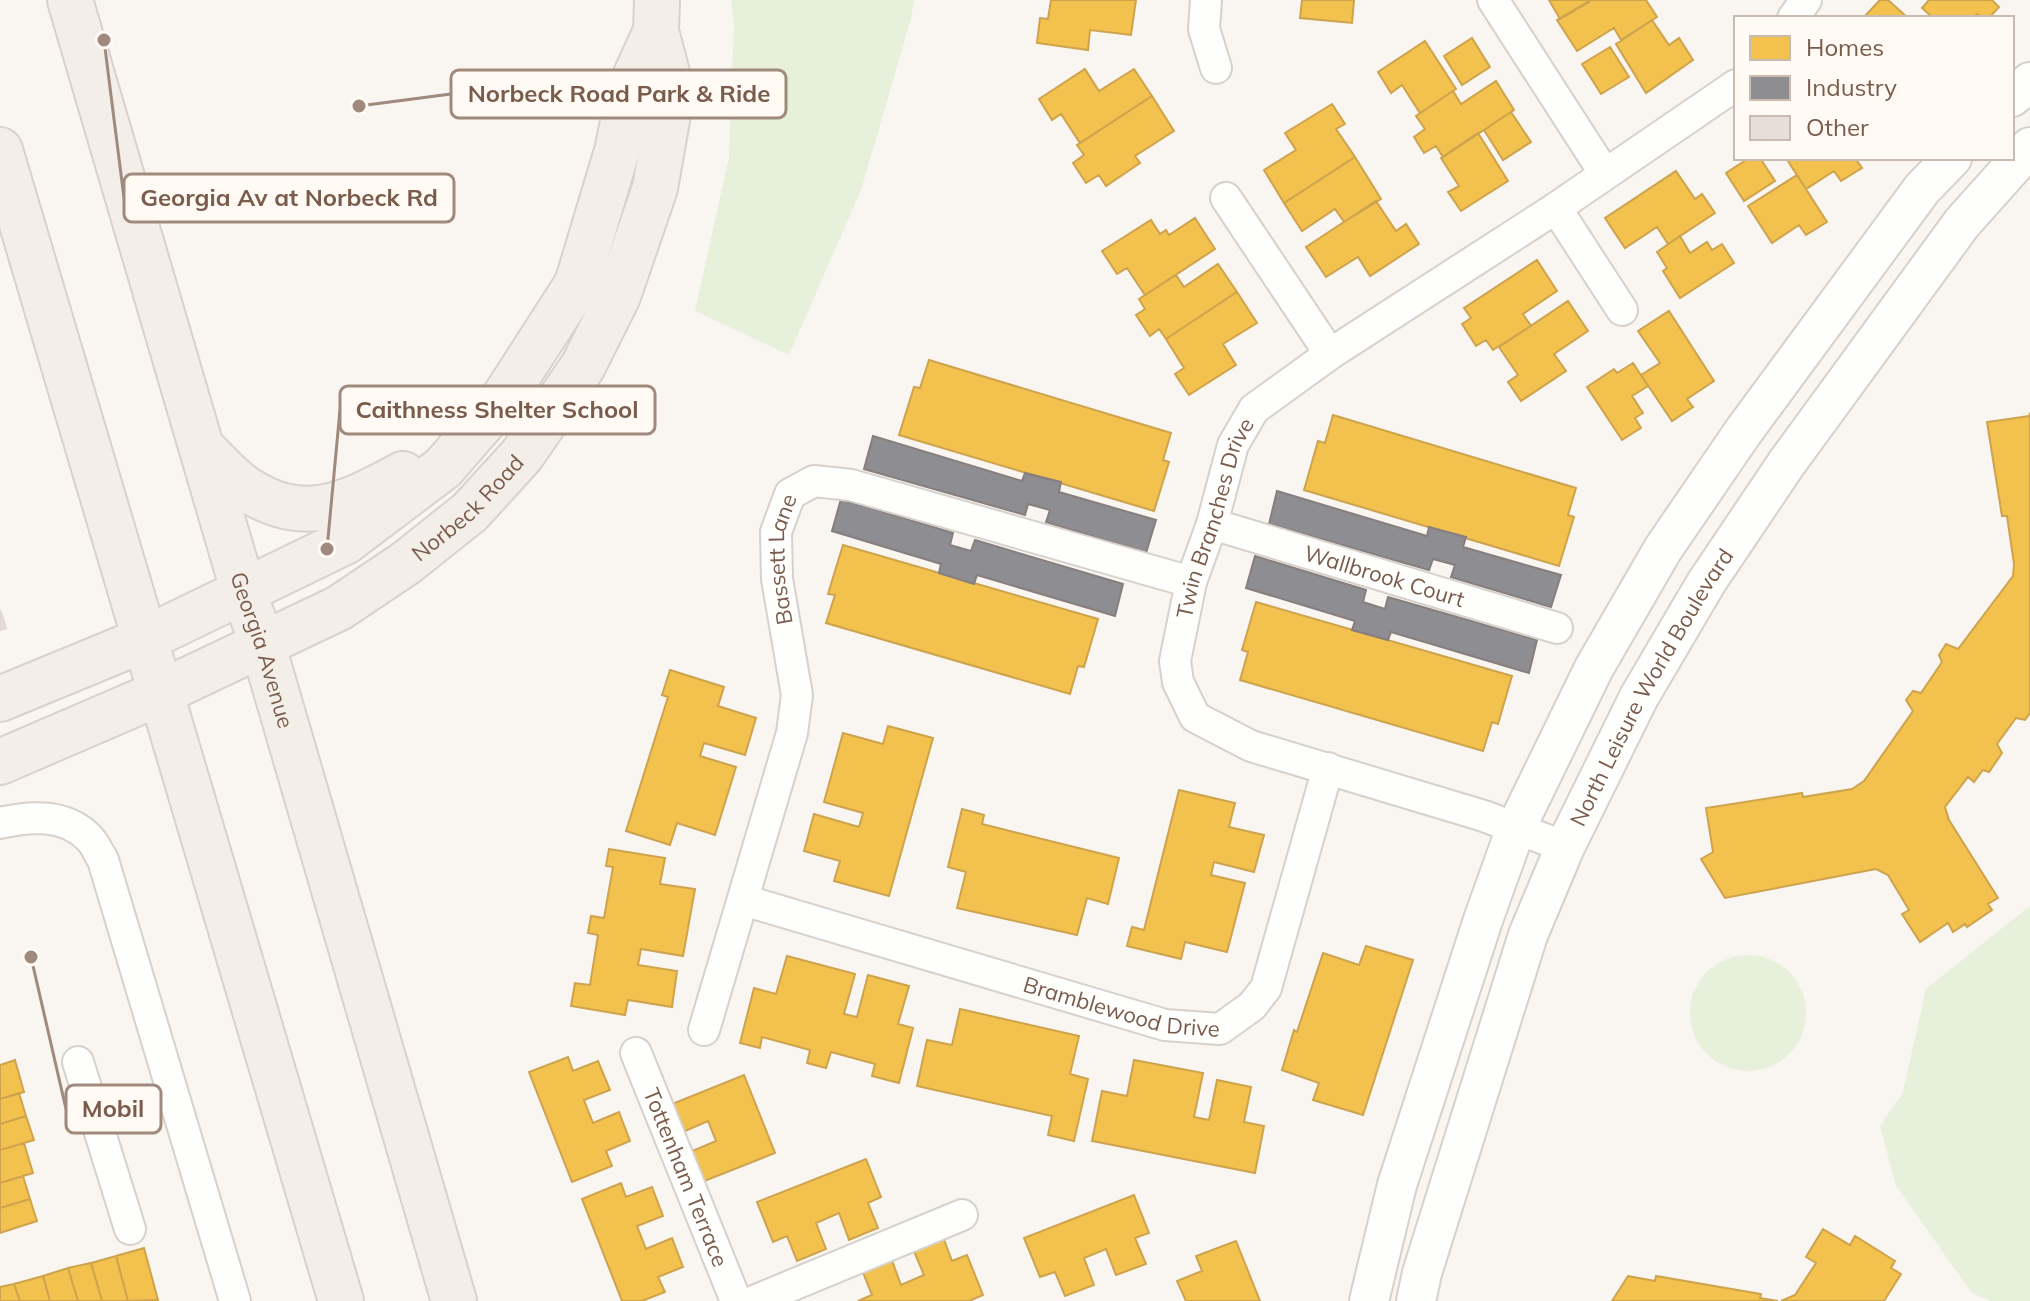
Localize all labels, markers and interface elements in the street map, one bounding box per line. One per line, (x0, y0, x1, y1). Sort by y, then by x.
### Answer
legend (1734, 16, 2014, 160)
text: Homes (1806, 32, 1884, 62)
callout: Norbeck Road Park & Ride (451, 70, 786, 118)
text: Industry (1806, 72, 1897, 102)
text: Norbeck Road Park & Ride (468, 78, 770, 108)
text: Other (1806, 112, 1869, 142)
callout: Georgia Av at Norbeck Rd (124, 174, 454, 222)
text: Georgia Av at Norbeck Rd (140, 182, 438, 212)
callout: Caithness Shelter School (340, 386, 655, 434)
text: Caithness Shelter School (355, 394, 639, 424)
street label: Twin Branches Drive (1170, 412, 1260, 621)
street label: Norbeck Road (406, 449, 530, 567)
street label: Bassett Lane (762, 490, 803, 627)
street label: Wallbrook Court (1301, 539, 1468, 613)
street label: North Leisure World Boulevard (1564, 543, 1739, 831)
street label: Georgia Avenue (225, 569, 300, 732)
street label: Bramblewood Drive (1020, 970, 1221, 1043)
street label: Tottenham Terrace (638, 1084, 735, 1271)
callout: Mobil (66, 1085, 161, 1133)
text: Mobil (82, 1093, 144, 1123)

